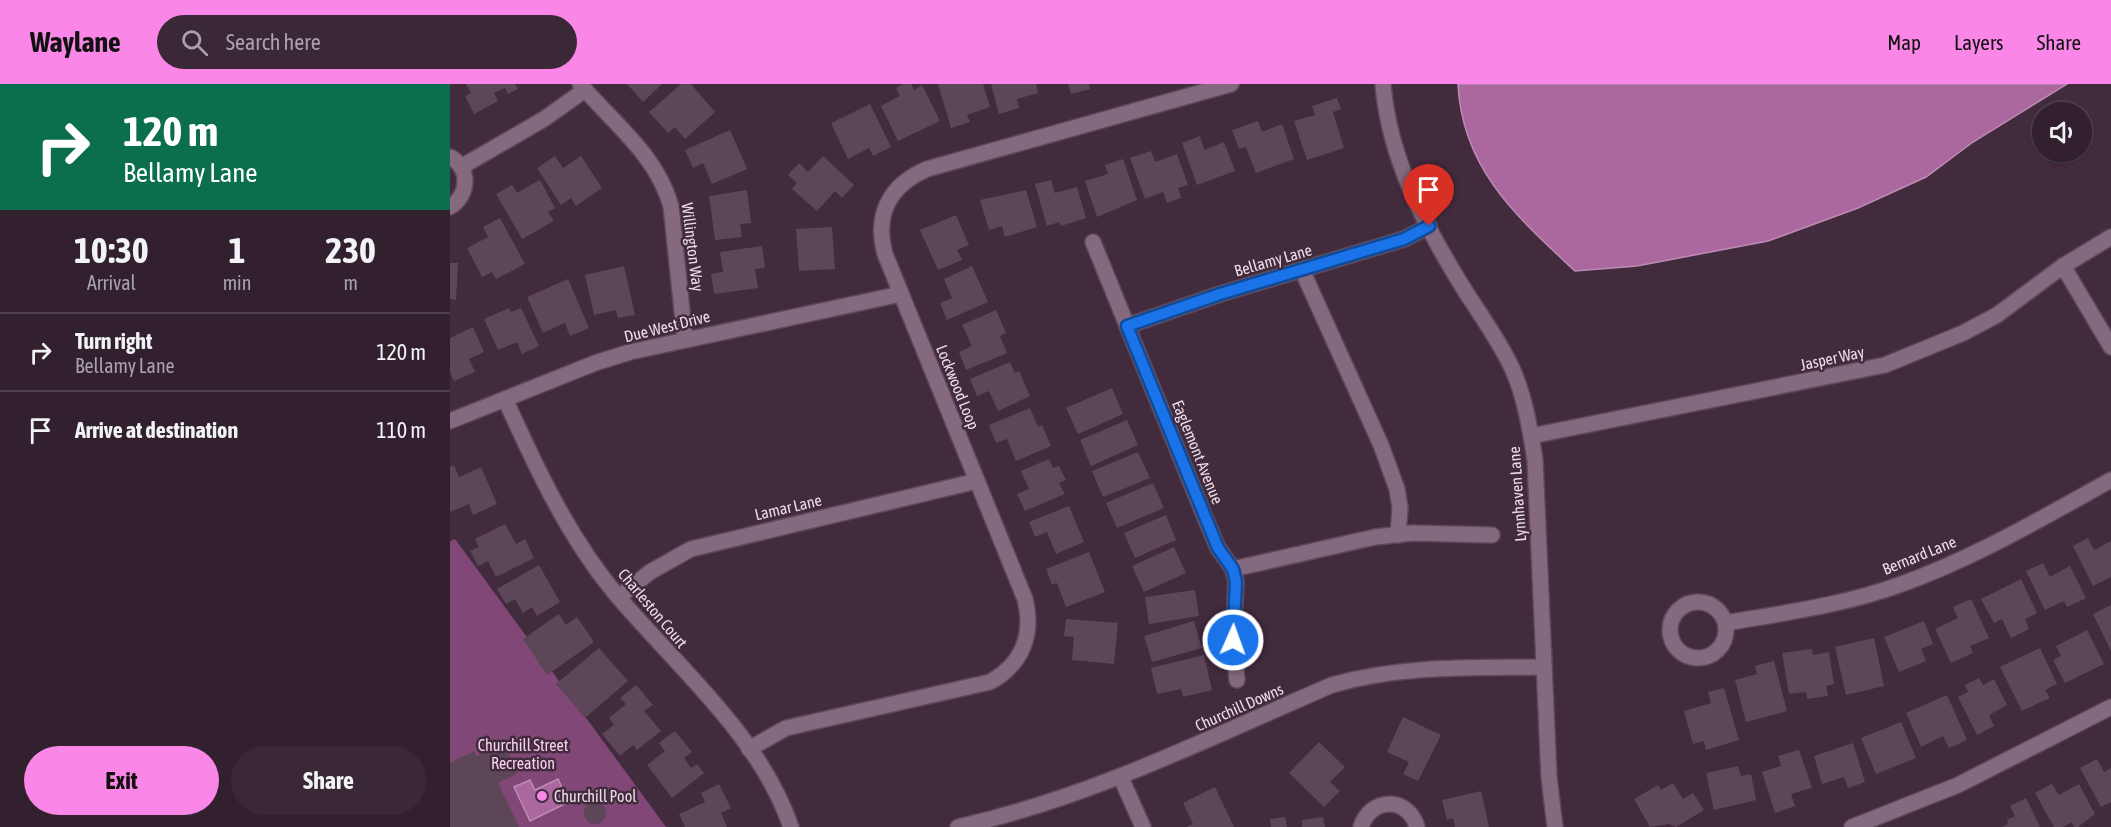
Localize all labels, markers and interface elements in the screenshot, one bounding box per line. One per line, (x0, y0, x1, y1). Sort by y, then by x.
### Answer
search box (157, 15, 577, 69)
text: Waylane (30, 26, 121, 58)
icon: search (178, 26, 211, 59)
text: Search here (226, 29, 321, 55)
text: Map (1887, 30, 1921, 54)
text: Layers (1954, 30, 2004, 54)
text: Share (2037, 30, 2081, 54)
map controls (2032, 102, 2092, 162)
button: sound (2032, 102, 2092, 162)
text: 120 m (123, 107, 218, 155)
icon: right (24, 108, 102, 186)
text: Bellamy Lane (123, 157, 258, 188)
pin (1403, 164, 1454, 226)
icon: arrive (1412, 173, 1445, 206)
street label: Willington Way (678, 202, 707, 293)
text: 10:30 (74, 229, 149, 271)
text: 1 (229, 229, 245, 271)
text: 230 (325, 229, 376, 271)
street label: Bellamy Lane (1232, 240, 1314, 281)
text: Arrival (87, 271, 136, 294)
text: min (223, 271, 251, 294)
text: m (343, 271, 358, 294)
street label: Due West Drive (622, 307, 712, 345)
text: Turn right (75, 328, 152, 354)
icon: right (24, 336, 57, 369)
text: 120 m (376, 339, 426, 365)
street label: Lockwood Loop (932, 342, 983, 432)
street label: Jasper Way (1798, 342, 1866, 375)
text: Bellamy Lane (75, 354, 175, 377)
street label: Eaglemont Avenue (1168, 397, 1227, 507)
icon: arrive (24, 414, 57, 447)
text: Arrive at destination (75, 417, 238, 443)
text: 110 m (376, 417, 426, 443)
street label: Lynnhaven Lane (1505, 446, 1530, 542)
street label: Lamar Lane (753, 491, 823, 523)
street label: Bernard Lane (1880, 532, 1958, 578)
street label: Charleston Court (615, 565, 692, 651)
position arrow (1201, 608, 1265, 672)
street label: Churchill Downs (1192, 679, 1286, 734)
park label: Churchill Street Recreation (478, 736, 569, 772)
button: Exit (24, 746, 219, 815)
button: Share (231, 746, 426, 815)
place label: Churchill Pool (554, 787, 637, 805)
marker: Churchill Pool (535, 789, 549, 803)

